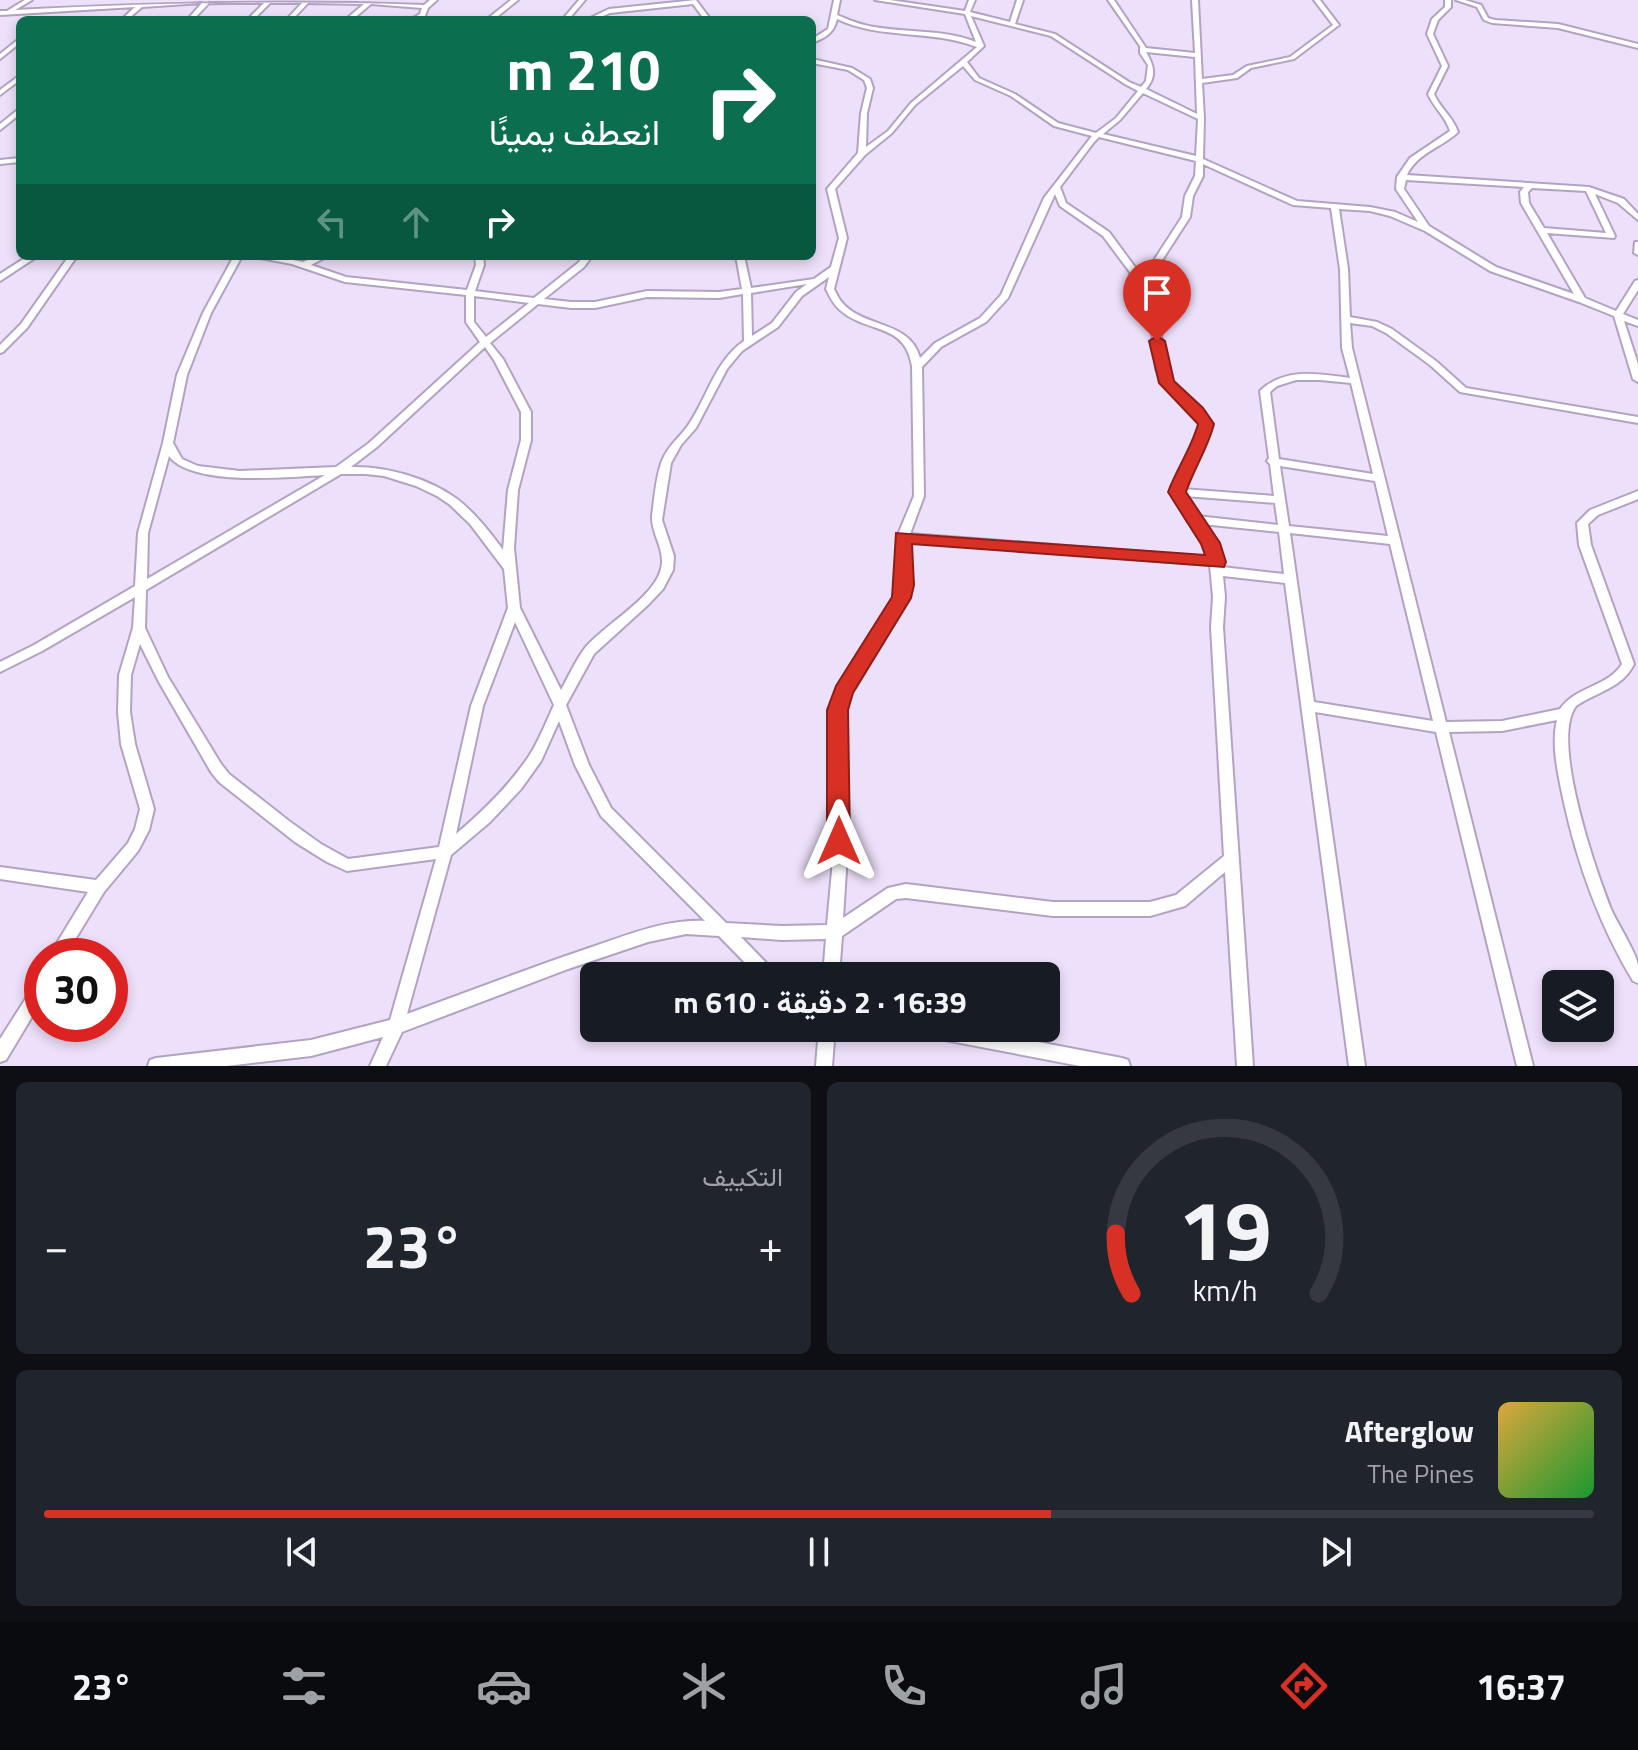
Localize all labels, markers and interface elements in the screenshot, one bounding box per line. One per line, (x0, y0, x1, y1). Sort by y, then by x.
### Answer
text: 210 m (507, 27, 660, 112)
icon: right (688, 48, 792, 152)
text: انعطف يمينًا (489, 104, 660, 159)
icon: left (310, 200, 354, 244)
icon: ahead (394, 200, 438, 244)
icon: right (478, 200, 522, 244)
pin (1123, 259, 1191, 341)
icon: arrive (1135, 271, 1179, 315)
position arrow (797, 799, 881, 883)
speed limit sign: 30 (24, 938, 128, 1042)
map controls (1542, 970, 1614, 1042)
button: layers (1542, 970, 1614, 1042)
text: 16:39 · 2 دقيقة · 610 m (674, 979, 967, 1025)
text: التكييف (702, 1157, 783, 1196)
text: 19 (1178, 1166, 1271, 1292)
text: 23° (363, 1200, 464, 1291)
text: − (44, 1212, 69, 1279)
text: + (758, 1212, 783, 1279)
text: km/h (1192, 1269, 1257, 1312)
text: Afterglow (1345, 1408, 1474, 1454)
text: The Pines (1367, 1454, 1474, 1493)
icon: previous (280, 1530, 324, 1574)
icon: pause (797, 1530, 841, 1574)
icon: next (1314, 1530, 1358, 1574)
icon: filters (276, 1658, 332, 1714)
icon: car (476, 1658, 532, 1714)
icon: climate (676, 1658, 732, 1714)
icon: phone (876, 1658, 932, 1714)
icon: music (1076, 1658, 1132, 1714)
icon: directions (1276, 1658, 1332, 1714)
text: 23° (72, 1659, 133, 1714)
text: 16:37 (1476, 1659, 1566, 1714)

